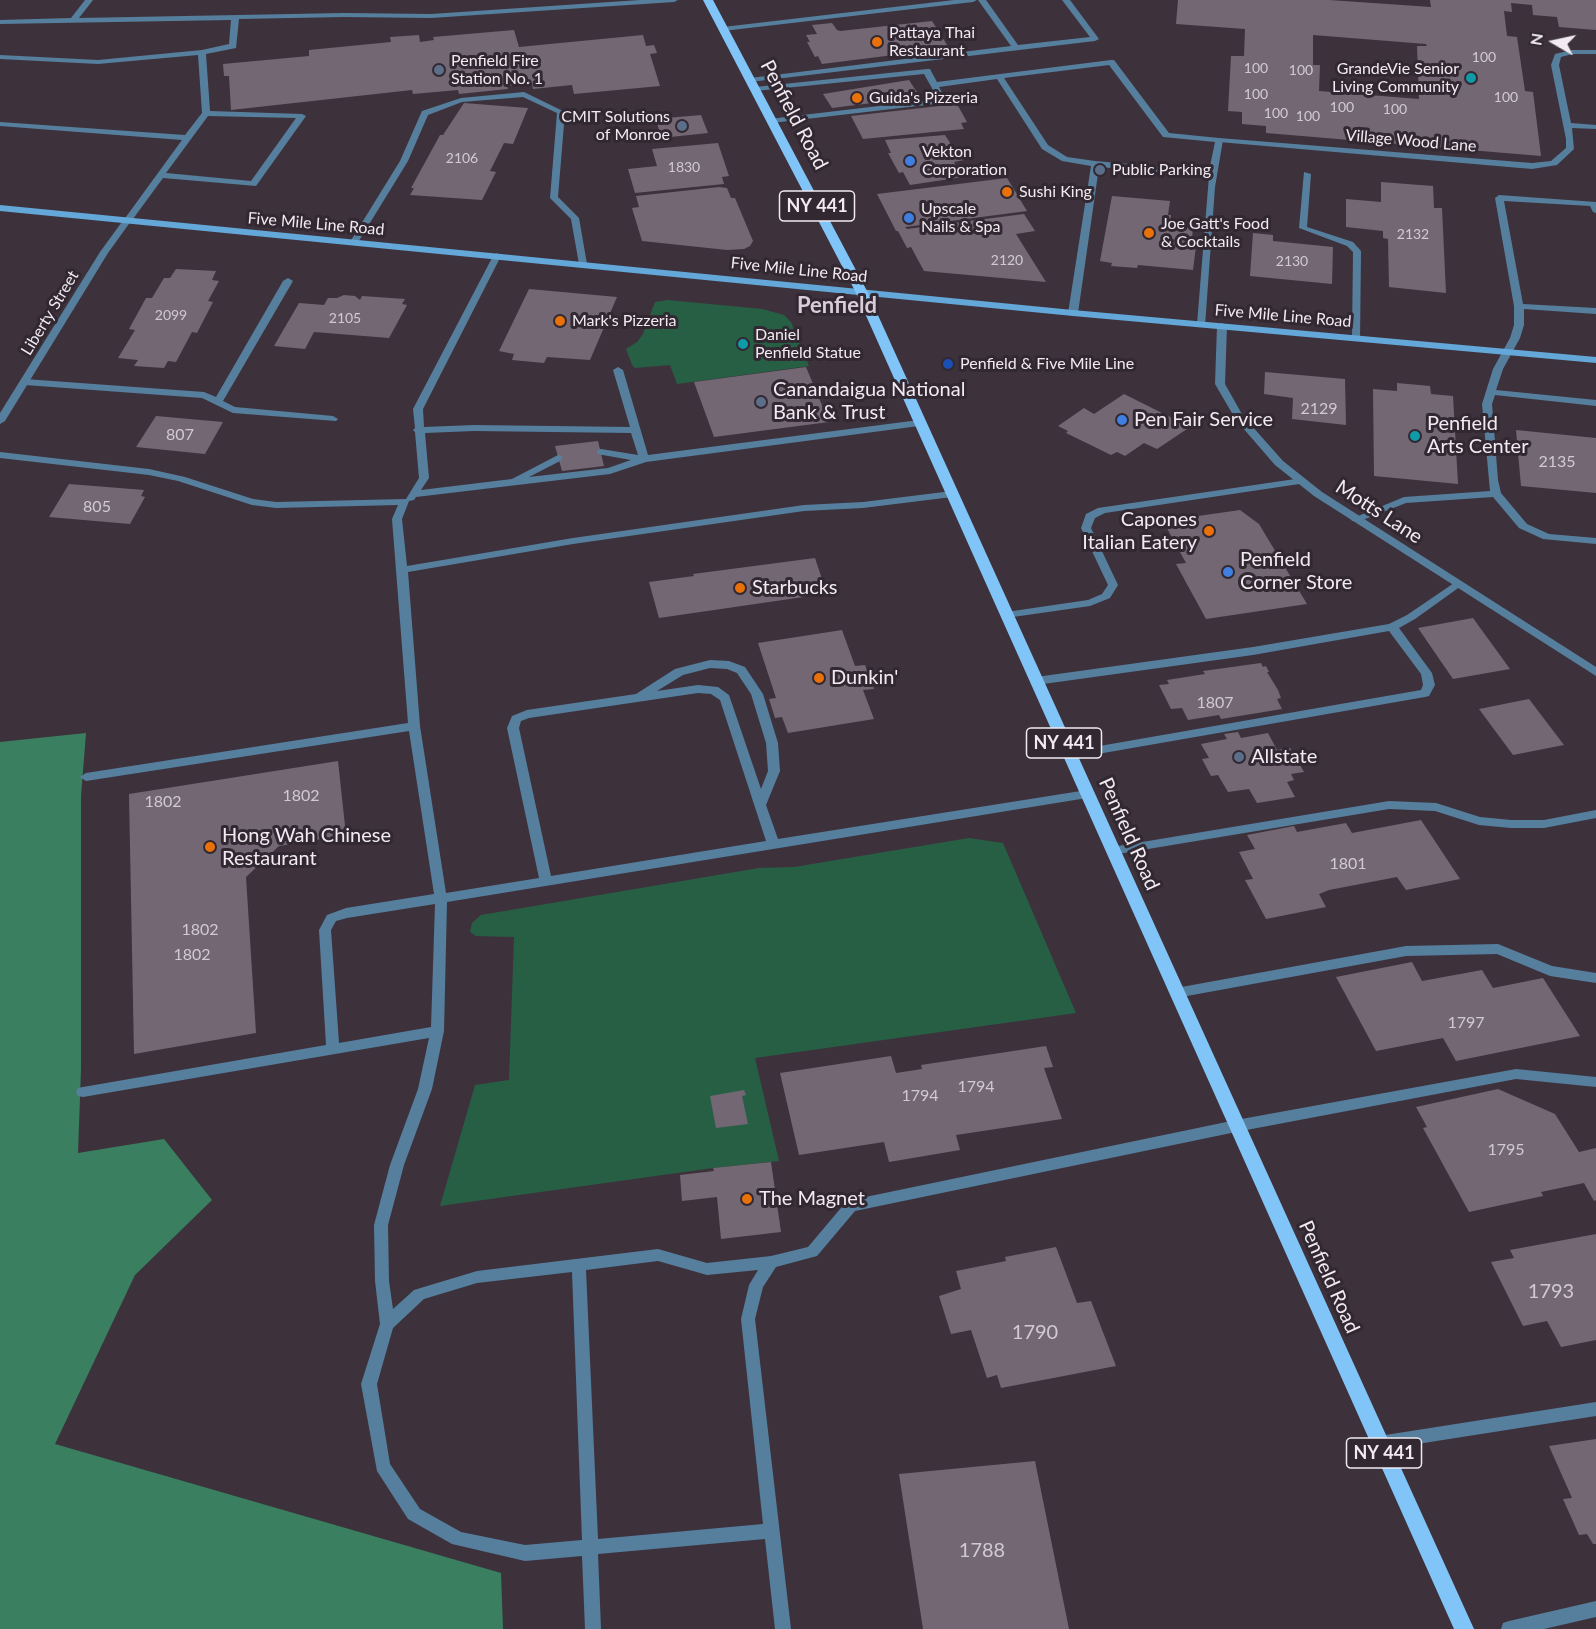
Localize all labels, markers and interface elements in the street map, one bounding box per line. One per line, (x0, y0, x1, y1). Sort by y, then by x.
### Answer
north arrow (1524, 12, 1584, 72)
place label: Pattaya Thai Restaurant (889, 23, 975, 61)
text: N (1525, 32, 1546, 47)
marker: Pattaya Thai Restaurant (870, 35, 884, 49)
house number: 100 (1472, 49, 1496, 65)
place label: Penfield Fire Station No. 1 (451, 51, 543, 89)
street label: Penfield Road (755, 56, 833, 174)
place label: GrandeVie Senior Living Community (1332, 59, 1459, 97)
house number: 100 (1244, 60, 1268, 76)
house number: 100 (1289, 62, 1313, 78)
marker: Penfield Fire Station No. 1 (432, 63, 446, 77)
marker: GrandeVie Senior Living Community (1464, 71, 1478, 85)
house number: 100 (1244, 86, 1268, 102)
place label: Guida's Pizzeria (869, 88, 978, 108)
house number: 100 (1494, 89, 1518, 105)
marker: Guida's Pizzeria (850, 91, 864, 105)
house number: 100 (1330, 99, 1354, 115)
house number: 100 (1383, 101, 1407, 117)
house number: 100 (1264, 105, 1288, 121)
place label: CMIT Solutions of Monroe (561, 107, 670, 145)
house number: 100 (1296, 108, 1320, 124)
marker: CMIT Solutions of Monroe (675, 119, 689, 133)
street label: Village Wood Lane (1345, 126, 1477, 156)
place label: Vekton Corporation (922, 142, 1007, 180)
house number: 2106 (446, 150, 478, 166)
marker: Vekton Corporation (903, 154, 917, 168)
house number: 1830 (668, 159, 700, 175)
place label: Public Parking (1112, 160, 1211, 180)
marker: Public Parking (1093, 163, 1107, 177)
place label: Sushi King (1019, 182, 1092, 202)
marker: Sushi King (1000, 185, 1014, 199)
road number: NY 441 (780, 191, 854, 221)
place label: Upscale Nails & Spa (921, 199, 1000, 237)
street label: Five Mile Line Road (247, 208, 385, 240)
marker: Upscale Nails & Spa (902, 211, 916, 225)
place label: Joe Gatt's Food & Cocktails (1161, 214, 1269, 252)
marker: Joe Gatt's Food & Cocktails (1142, 226, 1156, 240)
house number: 2132 (1397, 226, 1429, 242)
house number: 2120 (991, 252, 1023, 268)
street label: Five Mile Line Road (730, 253, 868, 287)
house number: 2130 (1276, 253, 1308, 269)
street label: Liberty Street (17, 267, 83, 359)
district label: Penfield (797, 293, 877, 319)
street label: Five Mile Line Road (1214, 300, 1352, 332)
house number: 2099 (155, 307, 187, 323)
house number: 2105 (329, 310, 361, 326)
place label: Mark's Pizzeria (572, 311, 676, 331)
marker: Mark's Pizzeria (553, 314, 567, 328)
place label: Daniel Penfield Statue (755, 325, 861, 363)
marker: Daniel Penfield Statue (736, 337, 750, 351)
place label: Penfield & Five Mile Line (960, 354, 1134, 374)
marker: Penfield & Five Mile Line (941, 357, 955, 371)
place label: Canandaigua National Bank & Trust (773, 378, 965, 425)
marker: Canandaigua National Bank & Trust (754, 395, 768, 409)
house number: 2129 (1300, 399, 1338, 419)
place label: Pen Fair Service (1134, 408, 1273, 432)
place label: Penfield Arts Center (1427, 412, 1528, 459)
marker: Pen Fair Service (1115, 413, 1129, 427)
house number: 807 (166, 425, 194, 445)
marker: Penfield Arts Center (1408, 429, 1422, 443)
house number: 2135 (1538, 452, 1576, 472)
street label: Motts Lane (1331, 475, 1427, 549)
house number: 805 (83, 497, 111, 517)
place label: Capones Italian Eatery (1082, 508, 1197, 555)
marker: Capones Italian Eatery (1202, 524, 1216, 538)
place label: Penfield Corner Store (1240, 548, 1352, 595)
marker: Penfield Corner Store (1221, 565, 1235, 579)
place label: Starbucks (752, 576, 838, 600)
marker: Starbucks (733, 581, 747, 595)
place label: Dunkin' (831, 666, 898, 690)
marker: Dunkin' (812, 671, 826, 685)
house number: 1807 (1196, 693, 1234, 713)
road number: NY 441 (1026, 728, 1102, 758)
place label: Allstate (1251, 745, 1317, 769)
marker: Allstate (1232, 750, 1246, 764)
street label: Penfield Road (1094, 774, 1164, 894)
house number: 1802 (282, 786, 320, 806)
house number: 1802 (144, 792, 182, 812)
place label: Hong Wah Chinese Restaurant (222, 824, 391, 871)
marker: Hong Wah Chinese Restaurant (203, 840, 217, 854)
house number: 1801 (1329, 854, 1367, 874)
house number: 1802 (181, 920, 219, 940)
house number: 1802 (173, 945, 211, 965)
house number: 1797 (1447, 1013, 1485, 1033)
house number: 1794 (957, 1077, 995, 1097)
house number: 1794 (901, 1086, 939, 1106)
house number: 1795 (1487, 1140, 1525, 1160)
place label: The Magnet (759, 1187, 865, 1211)
marker: The Magnet (740, 1192, 754, 1206)
street label: Penfield Road (1294, 1217, 1364, 1337)
house number: 1793 (1528, 1280, 1574, 1304)
house number: 1790 (1012, 1321, 1058, 1345)
road number: NY 441 (1346, 1438, 1422, 1468)
house number: 1788 (959, 1539, 1005, 1563)

